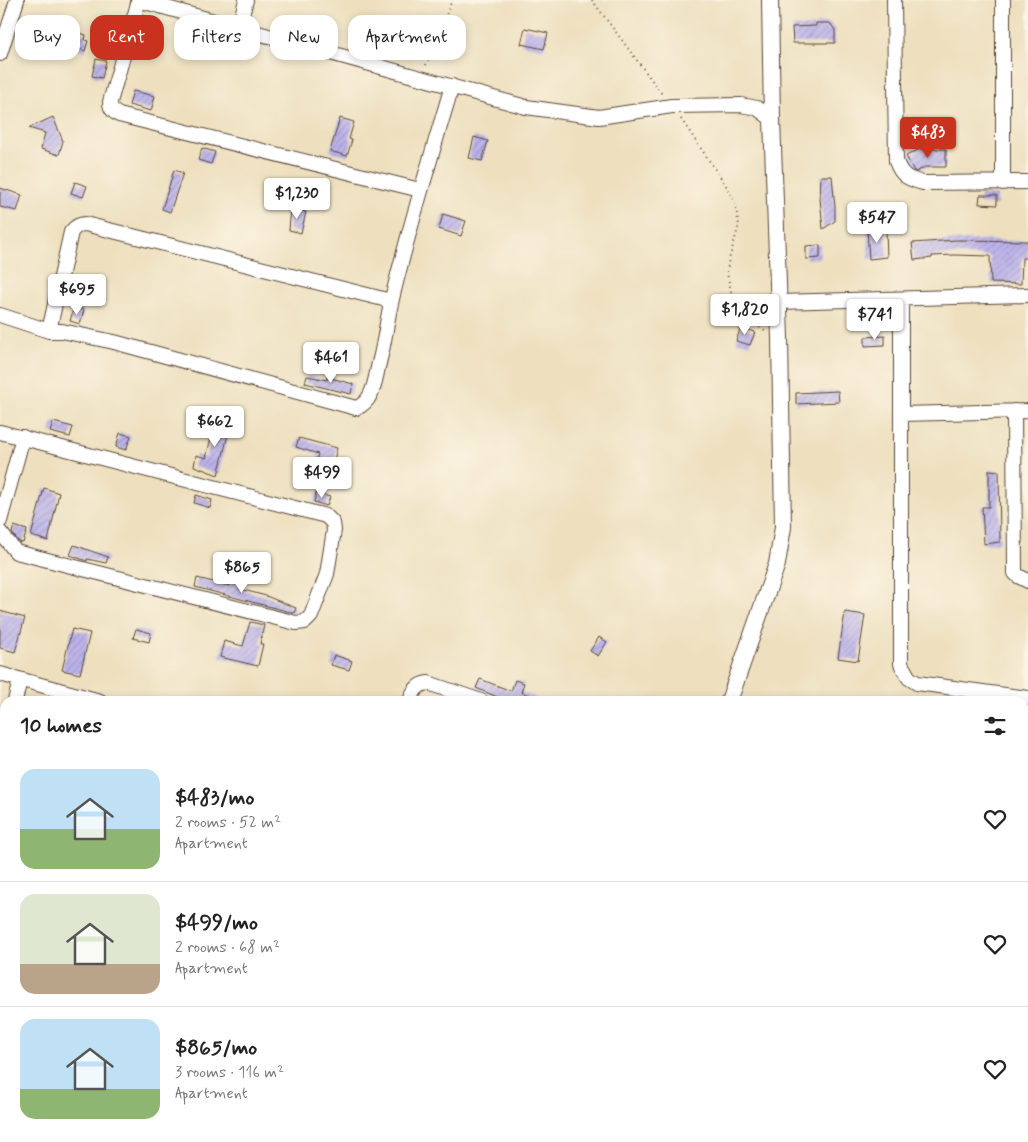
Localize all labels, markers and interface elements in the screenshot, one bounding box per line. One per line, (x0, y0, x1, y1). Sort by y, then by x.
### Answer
chip: Buy (15, 15, 80, 60)
chip: Rent (90, 15, 164, 60)
chip: Filters (174, 15, 260, 60)
chip: New (270, 15, 338, 60)
chip: Apartment (348, 15, 466, 60)
pin: $483 (898, 116, 958, 159)
text: $483 (911, 122, 945, 143)
pin: $1,230 (256, 178, 338, 220)
text: $1,230 (275, 183, 319, 204)
pin: $547 (847, 202, 907, 244)
text: $547 (858, 207, 896, 228)
pin: $695 (47, 274, 107, 316)
text: $695 (59, 279, 95, 300)
pin: $1,820 (704, 294, 786, 336)
pin: $741 (845, 298, 905, 341)
text: $1,820 (721, 299, 769, 320)
text: $741 (857, 304, 893, 325)
pin: $461 (301, 342, 361, 384)
text: $461 (314, 347, 348, 368)
pin: $662 (185, 406, 245, 448)
text: $662 (197, 411, 233, 432)
pin: $499 (292, 456, 352, 499)
text: $499 (304, 462, 340, 483)
pin: $865 (212, 552, 272, 594)
text: $865 (224, 557, 260, 578)
text: 10 homes (20, 712, 102, 740)
icon: filters (981, 712, 1009, 740)
text: $483/mo (175, 784, 255, 812)
icon: home (60, 789, 120, 849)
icon: heart (981, 805, 1009, 833)
text: 2 rooms · 52 m² (175, 812, 281, 833)
text: Apartment (175, 833, 248, 854)
text: $499/mo (175, 909, 258, 937)
icon: home (60, 914, 120, 974)
icon: heart (981, 930, 1009, 958)
text: 2 rooms · 68 m² (175, 937, 280, 958)
text: Apartment (175, 958, 248, 979)
text: $865/mo (175, 1034, 257, 1062)
icon: home (60, 1039, 120, 1099)
icon: heart (981, 1055, 1009, 1083)
text: 3 rooms · 116 m² (175, 1062, 284, 1083)
text: Apartment (175, 1083, 248, 1104)

